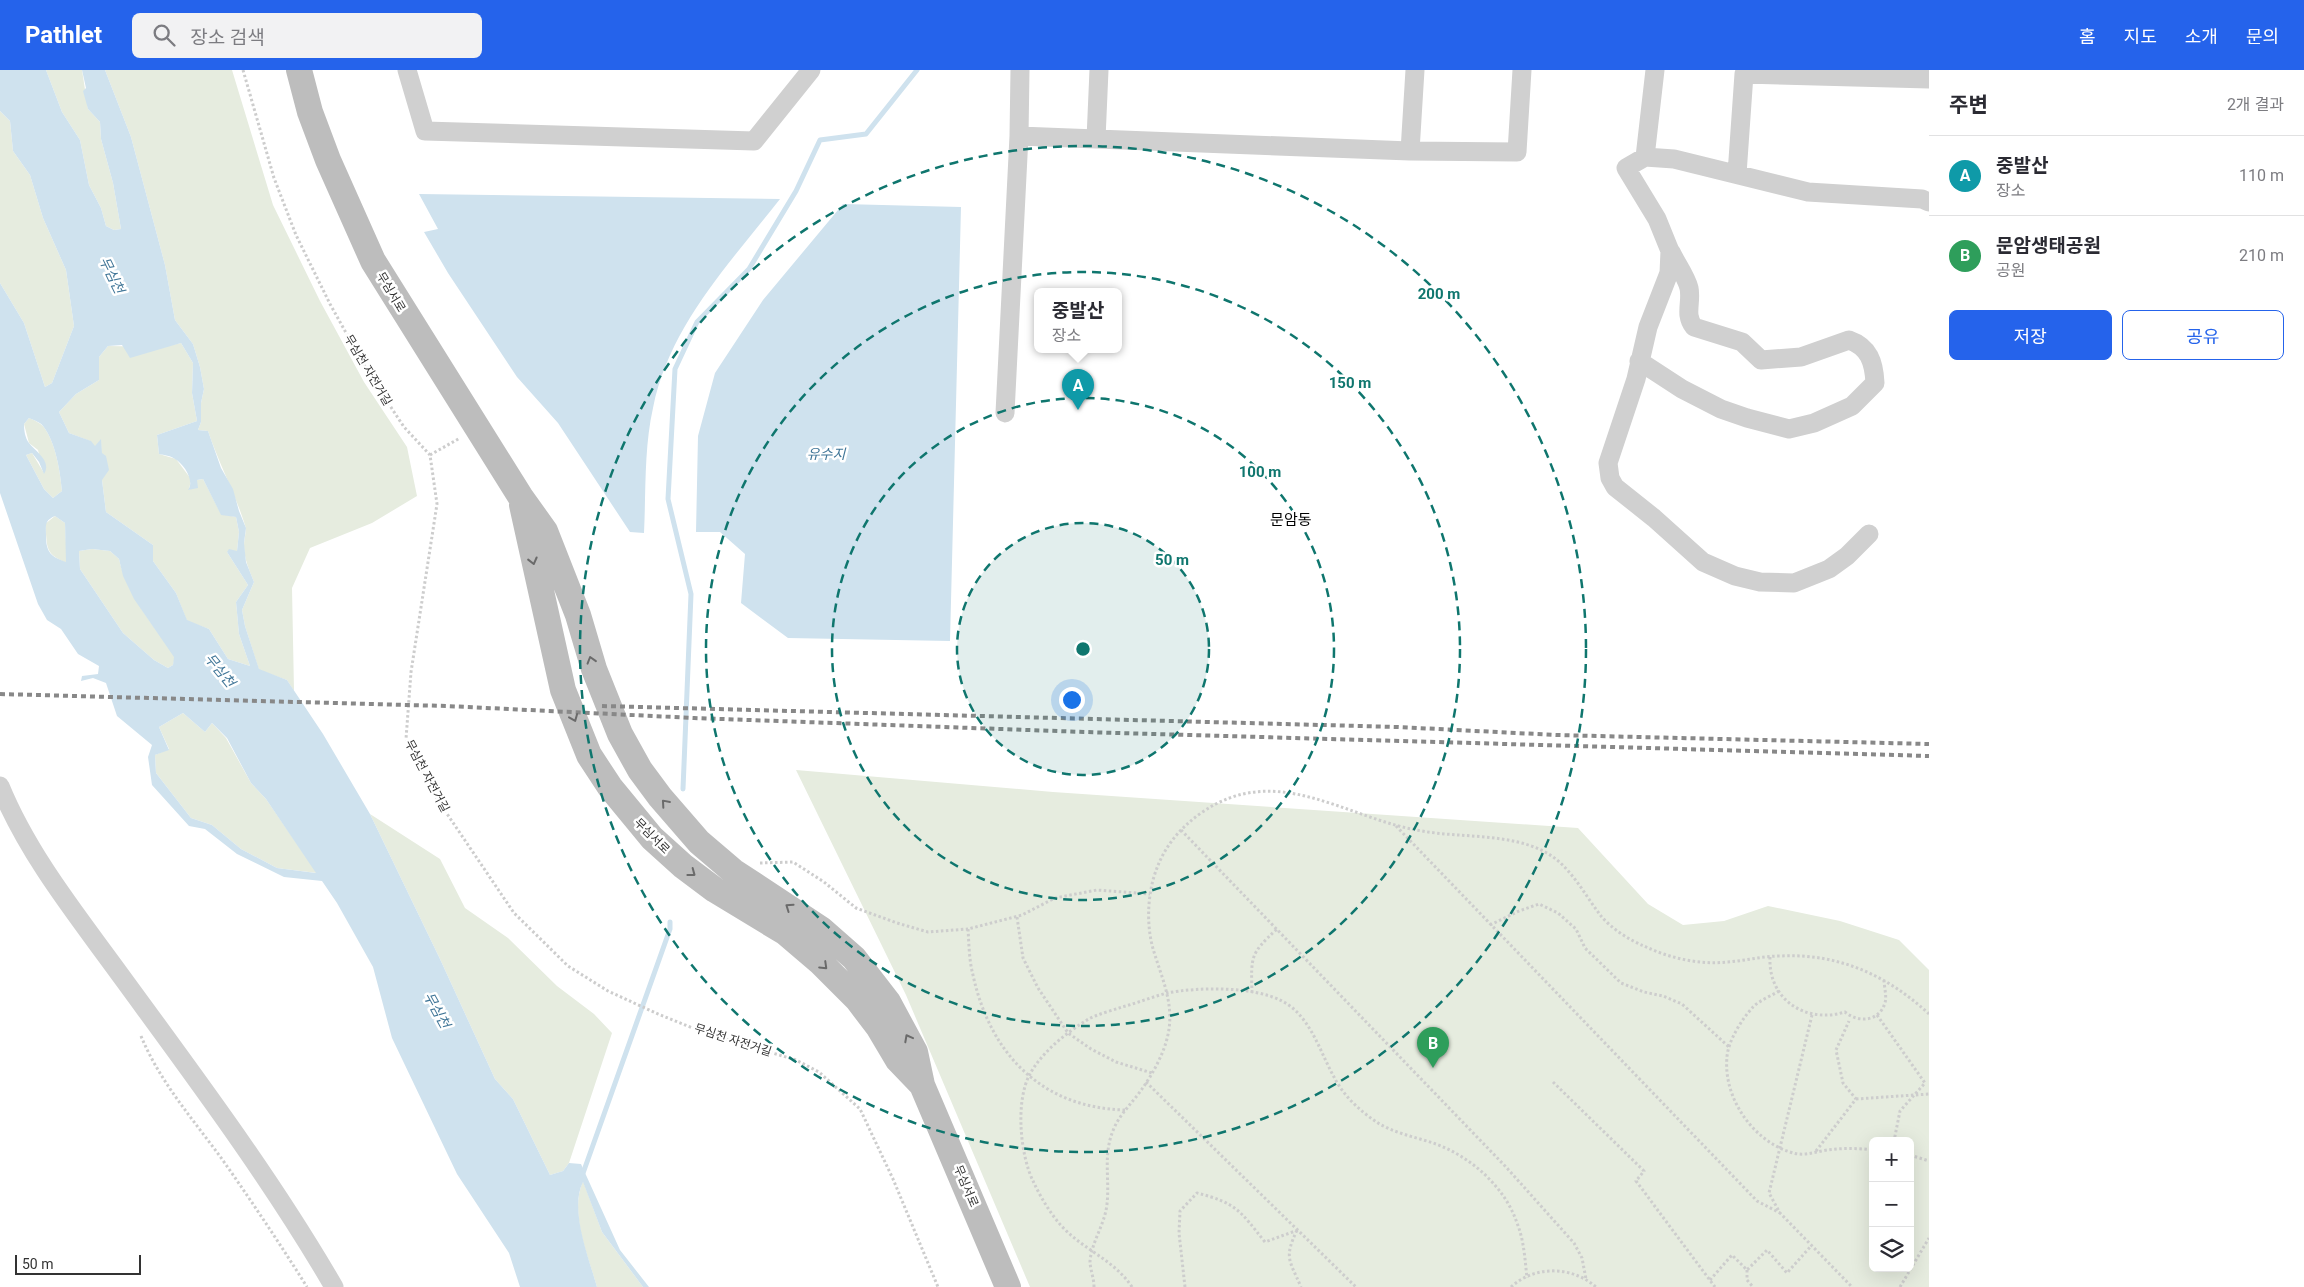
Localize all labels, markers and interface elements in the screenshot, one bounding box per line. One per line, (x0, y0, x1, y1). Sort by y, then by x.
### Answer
search box (132, 13, 482, 58)
text: Pathlet (25, 21, 102, 49)
icon: search (150, 21, 178, 49)
text: 장소 검색 (190, 26, 265, 49)
text: 홈 (2079, 26, 2096, 47)
text: 지도 (2124, 26, 2157, 47)
text: 소개 (2185, 26, 2218, 47)
text: 문의 (2246, 26, 2279, 47)
text: 주변 (1949, 93, 1988, 117)
text: 2개 결과 (2227, 95, 2284, 114)
text: 중발산 (1996, 154, 2048, 177)
text: A (1960, 166, 1970, 185)
text: 110 m (2239, 166, 2284, 185)
text: 장소 (1996, 181, 2025, 200)
text: 문암생태공원 (1996, 234, 2101, 257)
text: B (1960, 246, 1970, 265)
text: 210 m (2239, 246, 2284, 265)
water label: 무심천 (96, 254, 128, 297)
text: 공원 (1996, 261, 2025, 280)
street label: 무심서로 (374, 269, 408, 315)
text: 200 m (1418, 285, 1460, 303)
popup (1034, 288, 1122, 353)
text: 중발산 (1052, 299, 1104, 322)
button: 저장 (1949, 310, 2112, 360)
button: 공유 (2122, 310, 2284, 360)
text: 장소 (1052, 326, 1081, 345)
street label: 무심천 자전거길 (341, 332, 395, 408)
pin: A (1062, 369, 1094, 410)
text: 150 m (1329, 374, 1371, 392)
water label: 유수지 (807, 446, 846, 462)
text: 100 m (1239, 463, 1281, 481)
district label: 문암동 (1270, 511, 1312, 529)
text: 50 m (1155, 551, 1189, 569)
one-way arrow (527, 556, 538, 565)
centre of rings (1074, 640, 1092, 658)
water label: 무심천 (202, 650, 239, 691)
one-way arrow (587, 656, 597, 665)
your location (1059, 687, 1085, 713)
one-way arrow (568, 713, 579, 722)
street label: 무심천 자전거길 (402, 737, 452, 815)
one-way arrow (662, 800, 671, 809)
street label: 무심서로 (631, 815, 673, 857)
one-way arrow (686, 867, 695, 875)
one-way arrow (785, 904, 795, 913)
one-way arrow (818, 961, 827, 970)
water label: 무심천 (421, 989, 454, 1032)
street label: 무심천 자전거길 (693, 1021, 773, 1059)
pin: B (1417, 1027, 1449, 1068)
one-way arrow (904, 1035, 914, 1044)
map controls (1869, 1137, 1914, 1272)
button: + (1869, 1137, 1914, 1182)
street label: 무심서로 (951, 1163, 981, 1209)
button: − (1869, 1182, 1914, 1227)
button: layers (1869, 1227, 1914, 1272)
scale bar (15, 1252, 141, 1275)
text: 50 m (22, 1256, 54, 1272)

